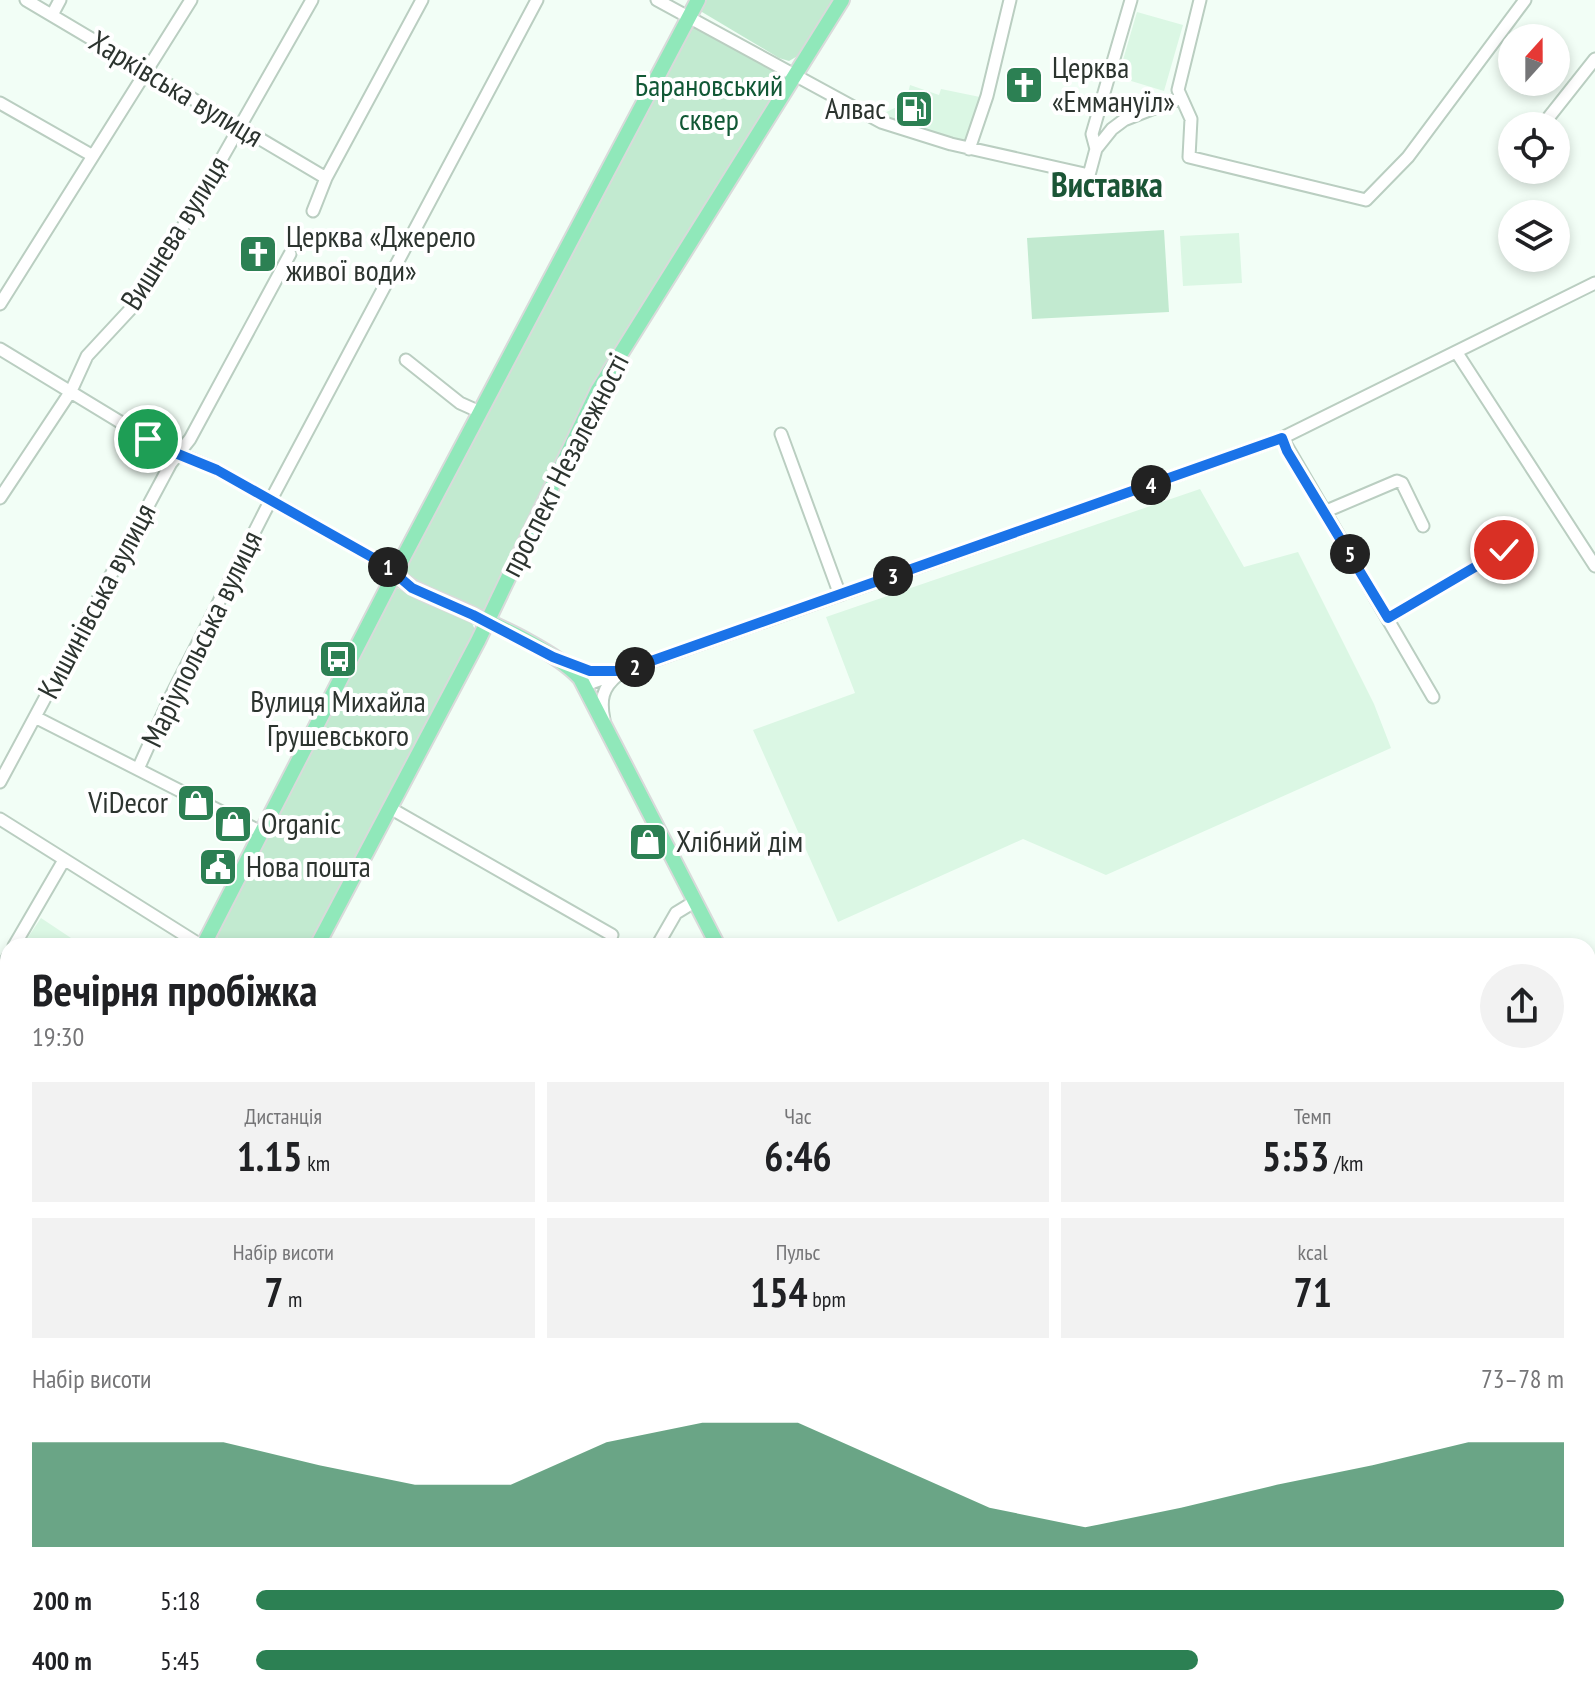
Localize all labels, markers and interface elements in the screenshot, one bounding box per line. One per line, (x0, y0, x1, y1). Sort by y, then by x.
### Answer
street label: Харківська вулиця (83, 21, 271, 155)
north arrow (1498, 24, 1570, 96)
map controls (1498, 24, 1570, 272)
place label: Церква «Еммануїл» (1052, 47, 1175, 120)
church icon: Церква «Еммануїл» (1003, 64, 1045, 106)
park label: Барановський сквер (635, 65, 783, 138)
place label: Алвас (825, 88, 886, 127)
fuel station icon: Алвас (893, 88, 935, 130)
button: locate (1498, 112, 1570, 184)
street label: Вишнева вулиця (111, 148, 236, 316)
district label: Виставка (1051, 162, 1163, 206)
button: layers (1498, 200, 1570, 272)
place label: Церква «Джерело живої води» (286, 216, 476, 289)
church icon: Церква «Джерело живої води» (237, 233, 279, 275)
street label: проспект Незалежності (491, 346, 637, 583)
pin (114, 405, 182, 473)
icon: arrive (126, 417, 170, 461)
pin: 4 (1131, 465, 1171, 505)
text: 4 (1146, 471, 1156, 499)
street label: Кишинівська вулиця (28, 496, 164, 705)
pin (1470, 516, 1538, 584)
street label: Маріупольська вулиця (131, 524, 270, 753)
icon: check (1482, 528, 1526, 572)
pin: 5 (1330, 534, 1370, 574)
text: 5 (1345, 540, 1355, 568)
pin: 1 (368, 547, 408, 587)
text: 1 (383, 553, 393, 581)
pin: 3 (873, 556, 913, 596)
text: 3 (888, 562, 898, 590)
bus stop icon: Вулиця Михайла Грушевського (317, 638, 359, 680)
pin: 2 (615, 647, 655, 687)
text: 2 (630, 653, 640, 681)
place label: Вулиця Михайла Грушевського (250, 681, 426, 754)
place label: ViDecor (87, 782, 169, 821)
shop icon: ViDecor (175, 782, 217, 824)
shop icon: Organic (212, 803, 254, 845)
place label: Organic (261, 803, 341, 842)
shop icon: Хлібний дім (627, 821, 669, 863)
place label: Хлібний дім (676, 821, 803, 860)
public building icon: Нова пошта (197, 846, 239, 888)
place label: Нова пошта (246, 846, 371, 885)
text: Вечірня пробіжка (32, 961, 317, 1018)
button: share (1480, 964, 1564, 1048)
text: 19:30 (32, 1020, 84, 1053)
text: Дистанція (245, 1102, 322, 1130)
text: Час (784, 1102, 812, 1130)
text: Темп (1294, 1102, 1331, 1130)
text: 1.15 (237, 1130, 302, 1182)
text: 6:46 (764, 1130, 832, 1182)
text: 5:53 (1262, 1130, 1329, 1182)
text: km (302, 1149, 330, 1177)
text: /km (1329, 1149, 1363, 1177)
text: Набір висоти (233, 1238, 334, 1266)
text: Пульс (776, 1238, 820, 1266)
text: kcal (1298, 1238, 1328, 1266)
text: 7 (264, 1266, 283, 1318)
text: 154 (750, 1266, 808, 1318)
text: 71 (1294, 1266, 1332, 1318)
text: m (283, 1285, 302, 1313)
text: bpm (808, 1285, 846, 1313)
text: Набір висоти (32, 1362, 151, 1395)
text: 73–78 m (1481, 1362, 1564, 1395)
text: 200 m (32, 1584, 92, 1617)
text: 5:18 (160, 1584, 200, 1617)
text: 400 m (32, 1644, 92, 1677)
text: 5:45 (160, 1644, 200, 1677)

